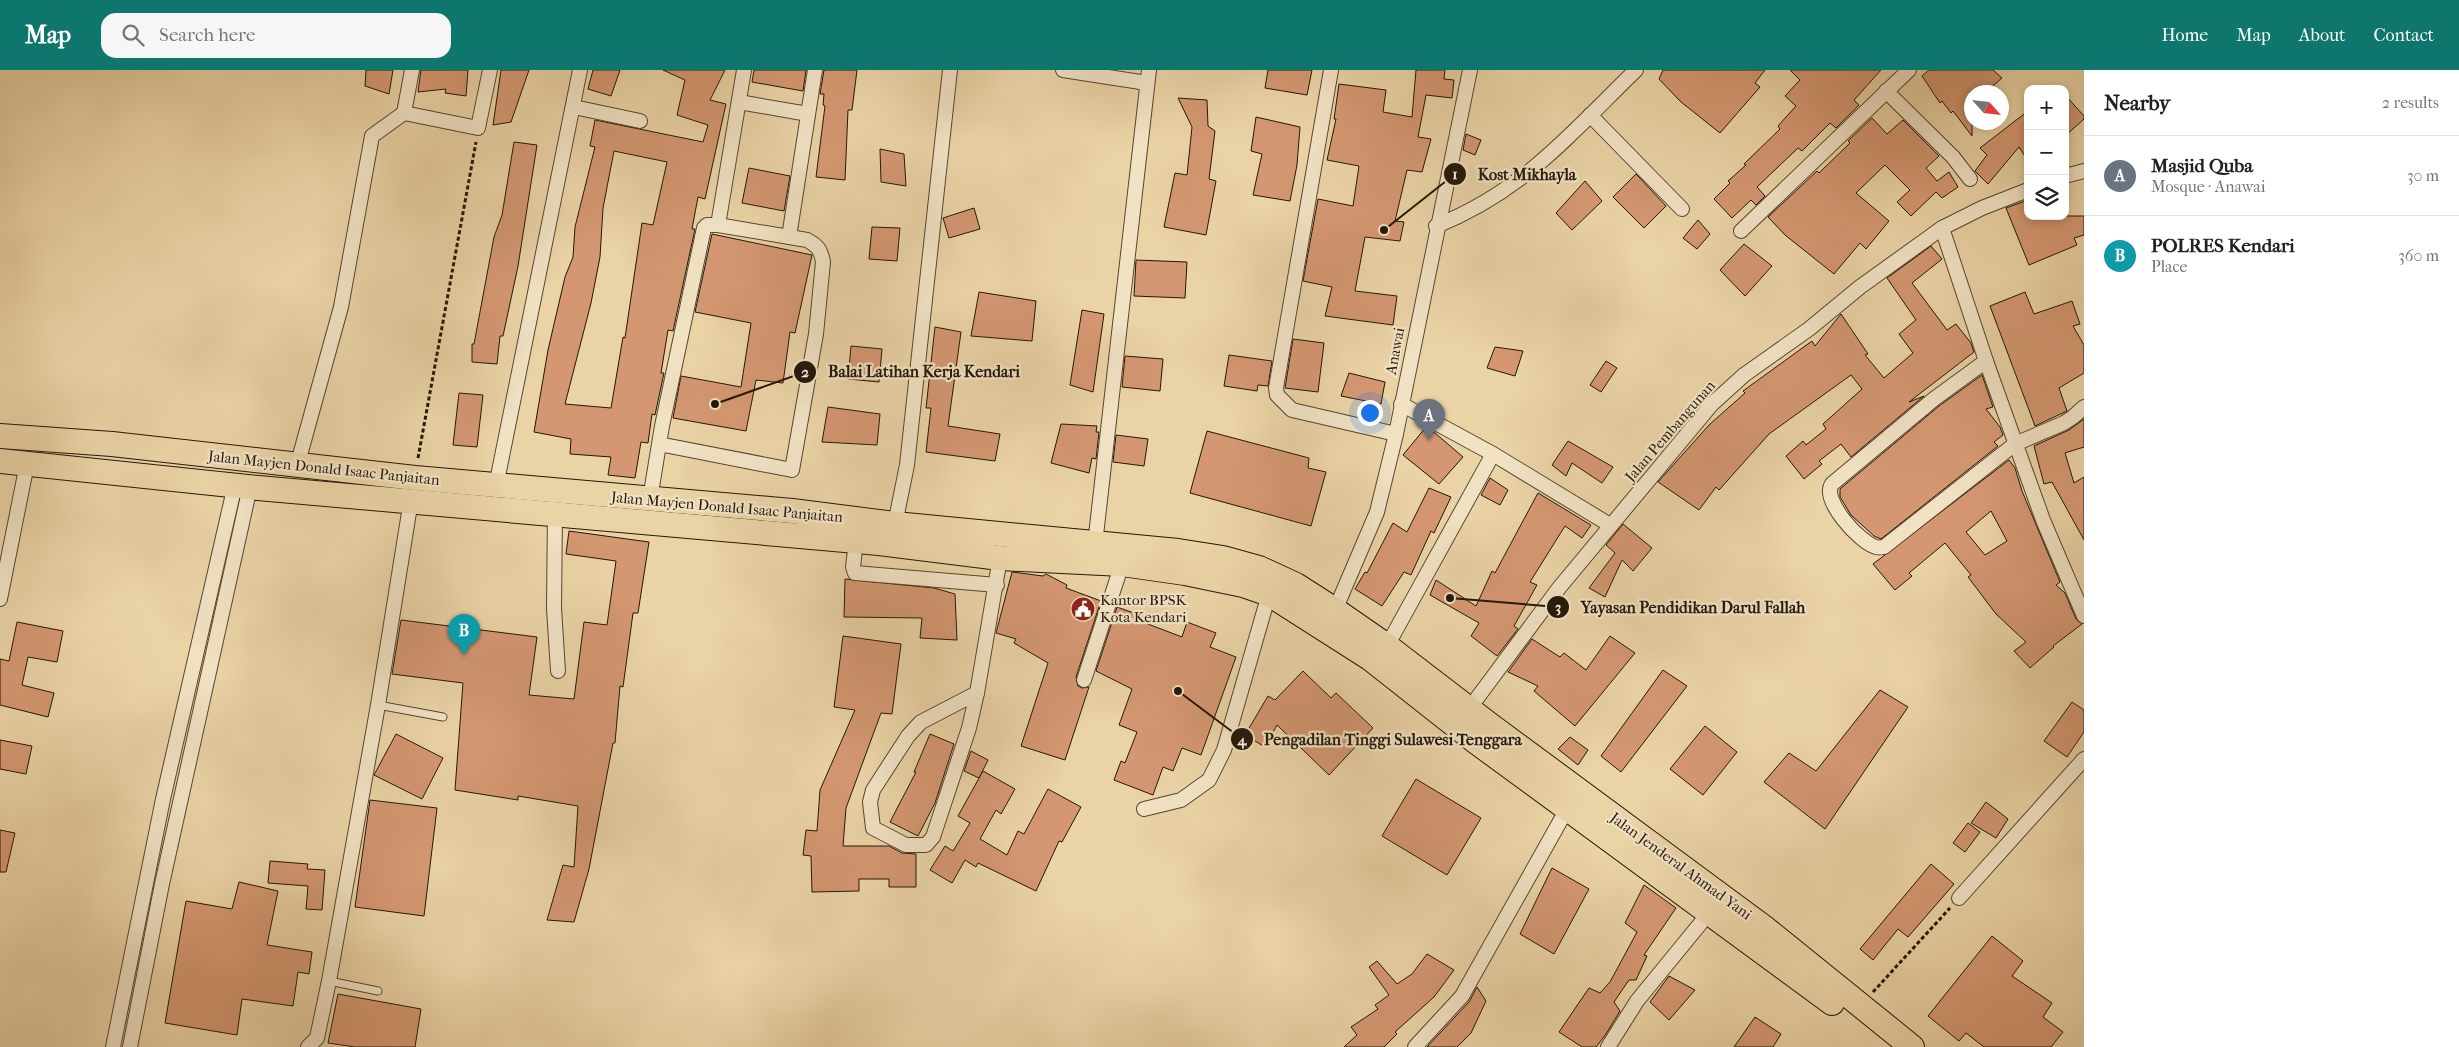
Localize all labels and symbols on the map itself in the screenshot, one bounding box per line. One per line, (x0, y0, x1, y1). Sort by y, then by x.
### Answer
north arrow (1964, 85, 2009, 130)
callout: Kost Mikhayla (1443, 158, 1586, 189)
text: 1 (1452, 165, 1458, 183)
text: Kost Mikhayla (1478, 165, 1577, 185)
street label: Anawai (1381, 325, 1408, 377)
callout: Balai Latihan Kerja Kendari (793, 356, 1030, 387)
text: Balai Latihan Kerja Kendari (828, 362, 1020, 381)
text: 2 (801, 363, 809, 381)
street label: Jalan Pembangunan (1620, 376, 1719, 486)
pin: A (1413, 399, 1445, 440)
your location (1357, 400, 1383, 426)
street label: Jalan Mayjen Donald Isaac Panjaitan (206, 447, 441, 489)
street label: Jalan Mayjen Donald Isaac Panjaitan (609, 488, 844, 526)
place label: Kantor BPSK Kota Kendari (1100, 591, 1188, 626)
callout: Yayasan Pendidikan Darul Fallah (1546, 591, 1815, 622)
public building icon: Kantor BPSK Kota Kendari (1070, 596, 1096, 622)
text: 3 (1555, 598, 1561, 616)
text: Yayasan Pendidikan Darul Fallah (1580, 598, 1806, 618)
pin: B (448, 614, 480, 655)
callout: Pengadilan Tinggi Sulawesi Tenggara (1229, 724, 1532, 755)
text: Pengadilan Tinggi Sulawesi Tenggara (1264, 730, 1523, 750)
text: 4 (1237, 731, 1248, 749)
street label: Jalan Jenderal Ahmad Yani (1606, 808, 1756, 924)

